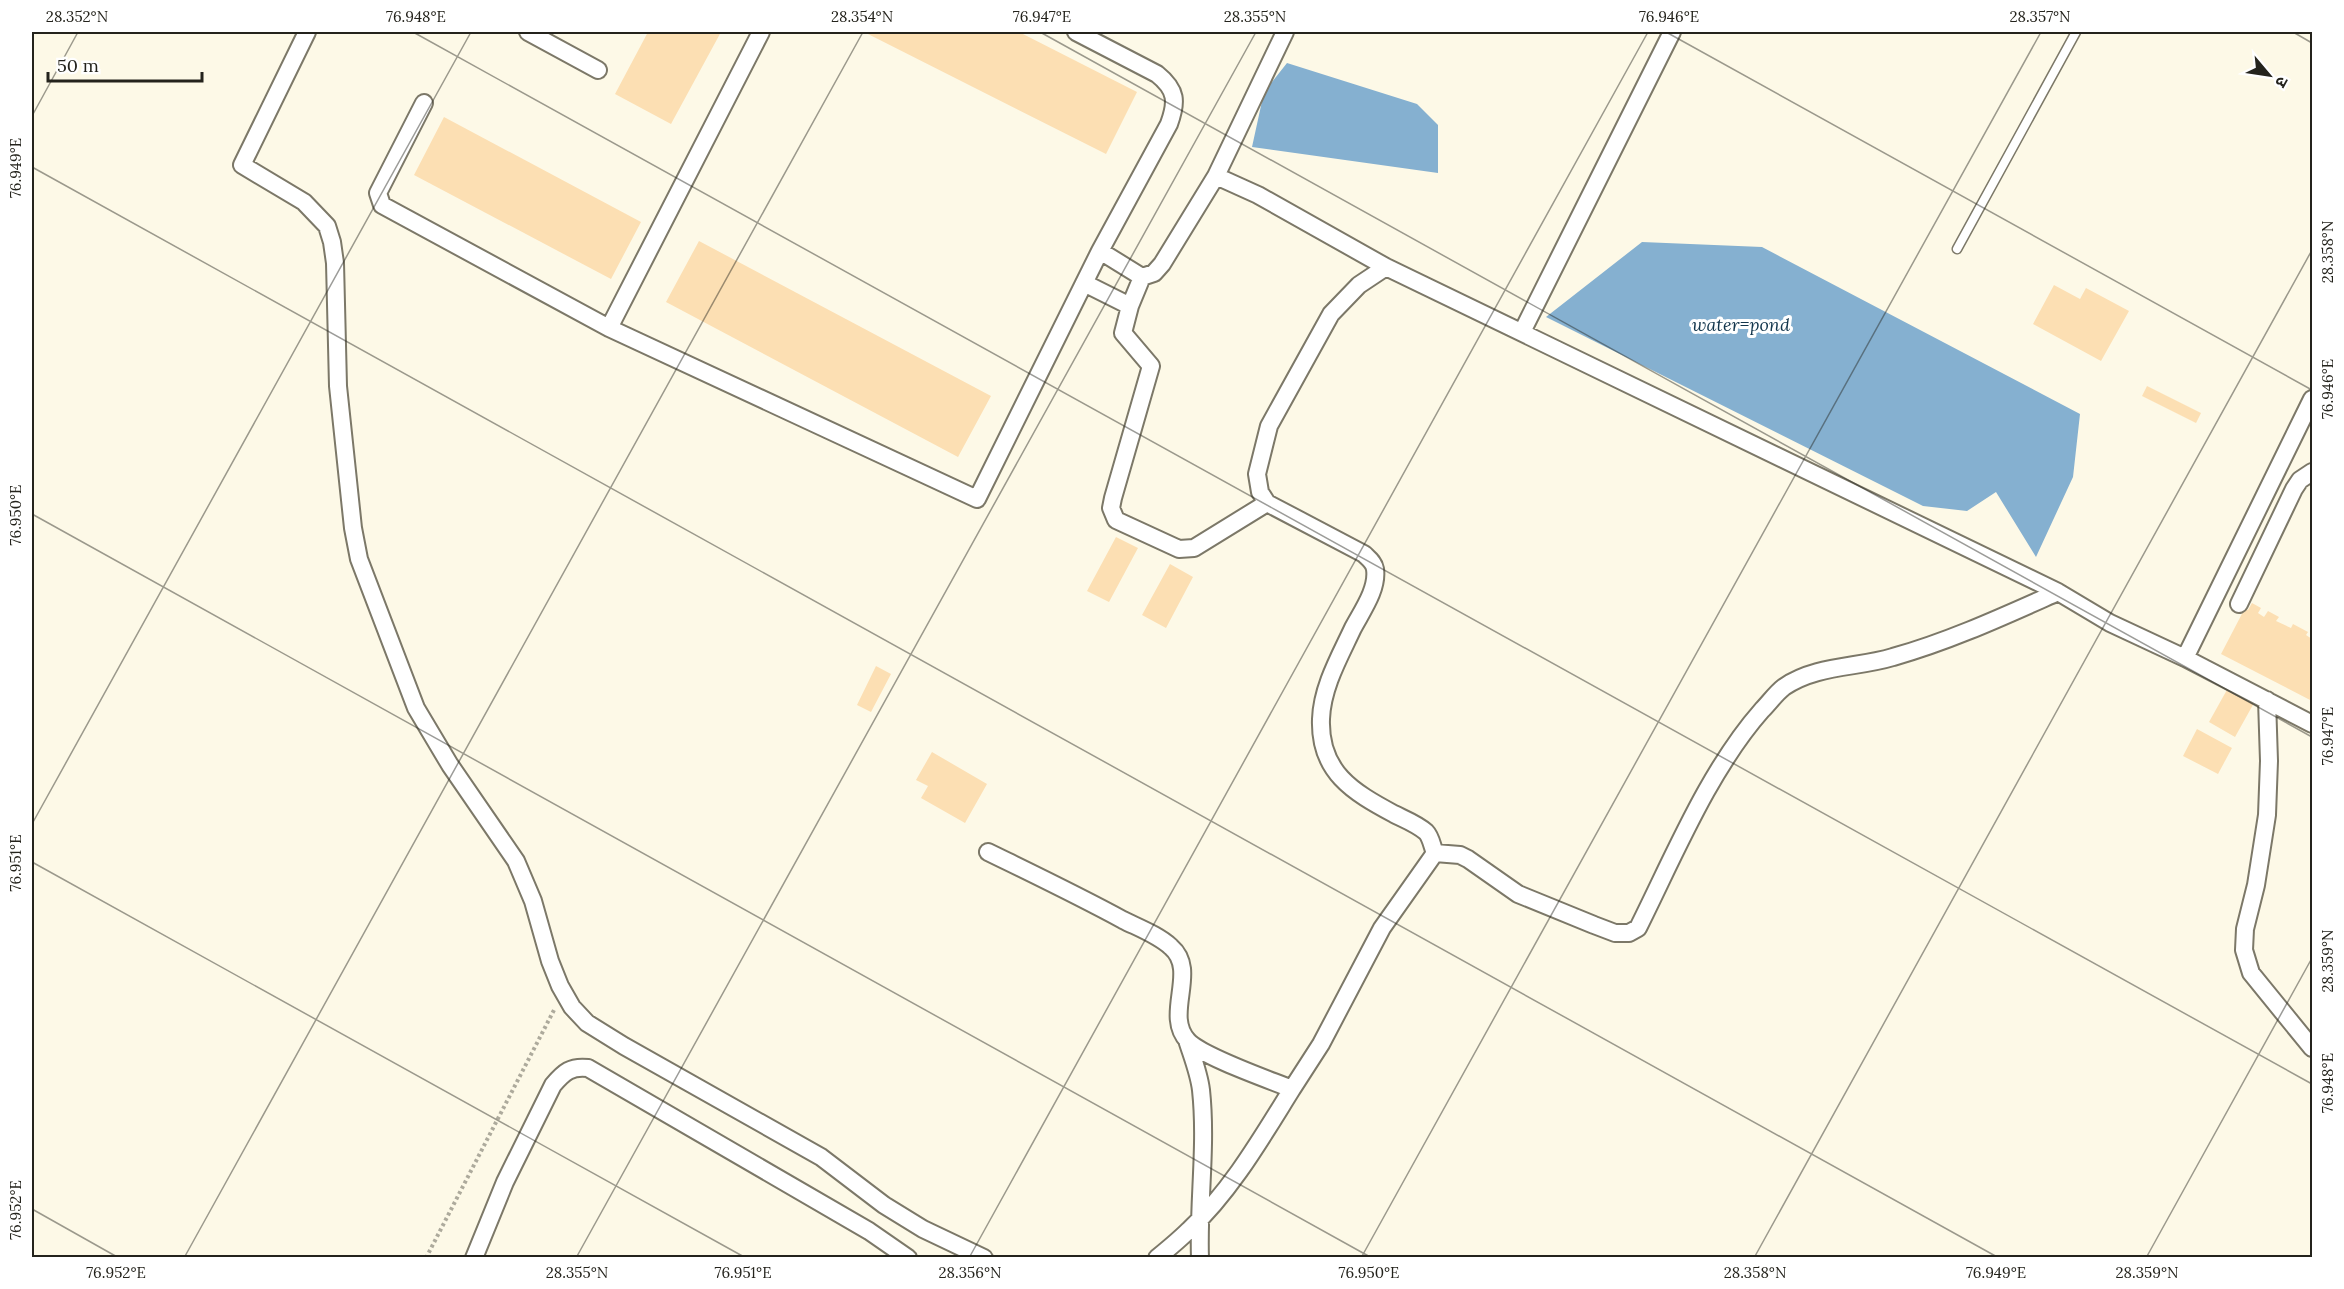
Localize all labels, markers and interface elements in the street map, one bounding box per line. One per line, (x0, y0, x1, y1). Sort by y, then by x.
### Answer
text: 28.352°N (46, 7, 108, 26)
text: 76.948°E (386, 7, 446, 26)
text: 28.354°N (831, 7, 893, 26)
text: 76.947°E (1013, 7, 1071, 26)
text: 28.355°N (1224, 7, 1286, 26)
text: 76.946°E (1639, 7, 1699, 26)
text: 28.357°N (2009, 7, 2071, 26)
scale bar (48, 45, 202, 83)
north arrow (2239, 45, 2299, 105)
text: 50 m (57, 54, 99, 77)
text: उ (2271, 73, 2293, 92)
text: 76.949°E (6, 138, 25, 198)
text: 28.358°N (2318, 221, 2337, 283)
water label: water=pond (1692, 313, 1790, 336)
text: 76.946°E (2318, 359, 2337, 419)
text: 76.950°E (6, 485, 25, 545)
text: 76.947°E (2318, 707, 2337, 765)
text: 76.951°E (6, 835, 25, 892)
text: 28.359°N (2318, 930, 2337, 992)
text: 76.948°E (2318, 1053, 2337, 1113)
text: 76.952°E (6, 1180, 25, 1240)
text: 76.952°E (86, 1263, 146, 1282)
text: 28.355°N (546, 1263, 608, 1282)
text: 76.951°E (715, 1263, 772, 1282)
text: 28.356°N (939, 1263, 1001, 1282)
text: 76.950°E (1339, 1263, 1399, 1282)
text: 28.358°N (1724, 1263, 1786, 1282)
text: 76.949°E (1966, 1263, 2026, 1282)
text: 28.359°N (2116, 1263, 2178, 1282)

